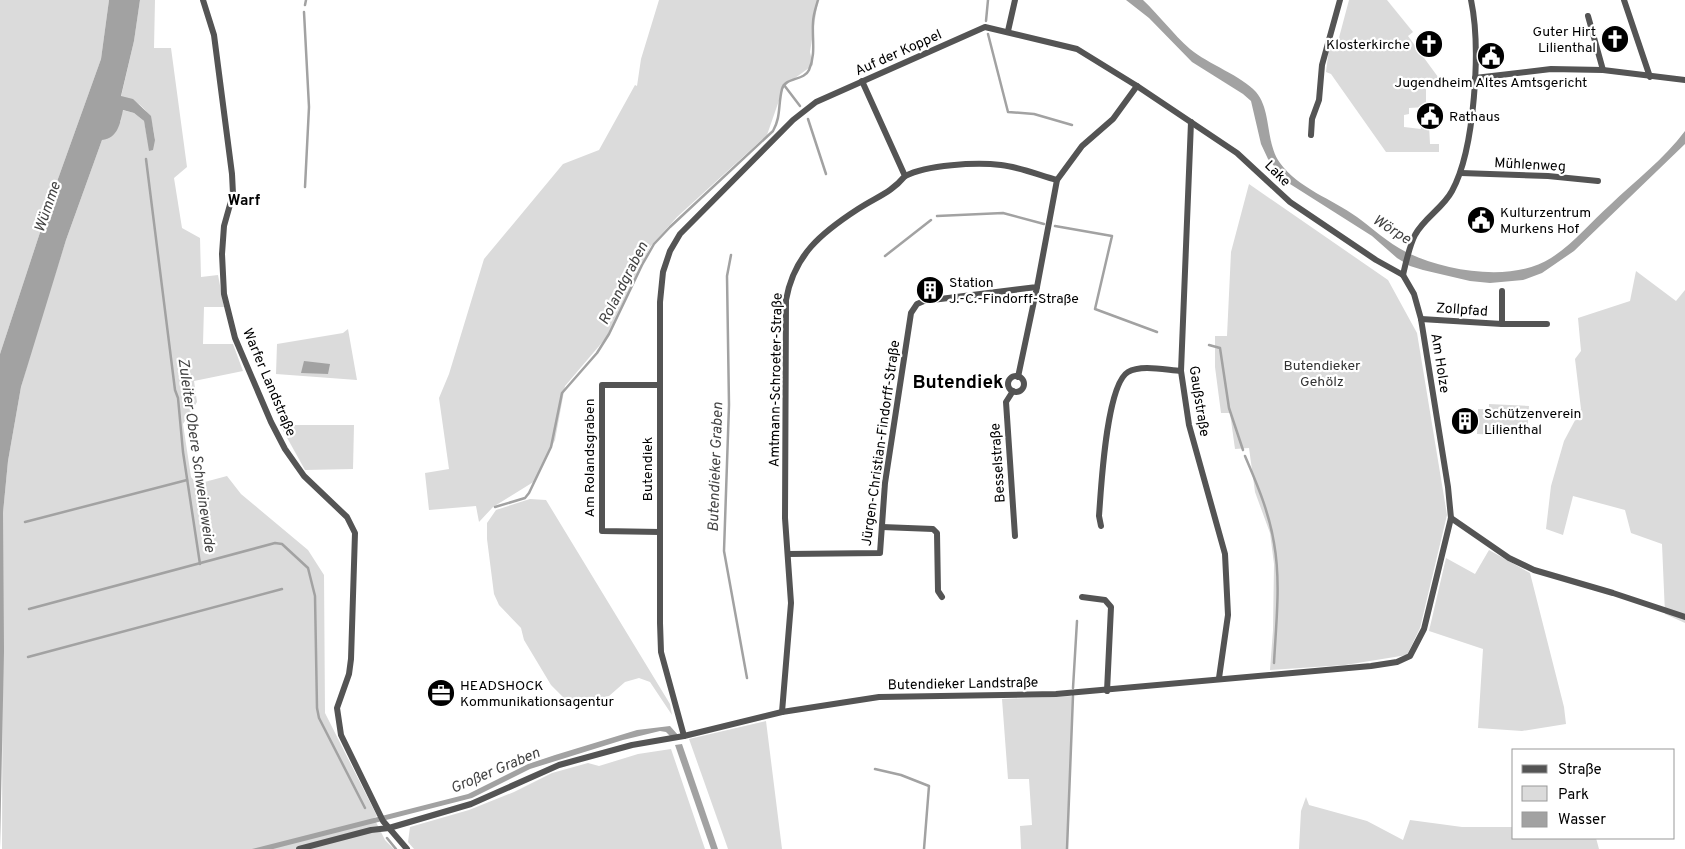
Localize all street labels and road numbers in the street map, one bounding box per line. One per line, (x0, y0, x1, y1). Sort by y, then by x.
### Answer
street label: Auf der Koppel (853, 27, 945, 80)
street label: Mühlenweg (1494, 155, 1566, 176)
street label: Lake (1260, 158, 1293, 191)
street label: Amtmann-Schroeter-Straße (766, 293, 787, 467)
street label: Zollpfad (1435, 300, 1488, 321)
street label: Warfer Landstraße (238, 326, 299, 439)
street label: Am Holze (1426, 332, 1453, 394)
street label: Jürgen-Christian-Findorff-Straße (859, 339, 904, 547)
street label: Gaußstraße (1185, 364, 1213, 438)
street label: Am Rolandsgraben (582, 398, 599, 518)
street label: Besselstraße (987, 422, 1010, 503)
street label: Butendiek (640, 437, 657, 501)
street label: Butendieker Landstraße (888, 675, 1038, 694)

